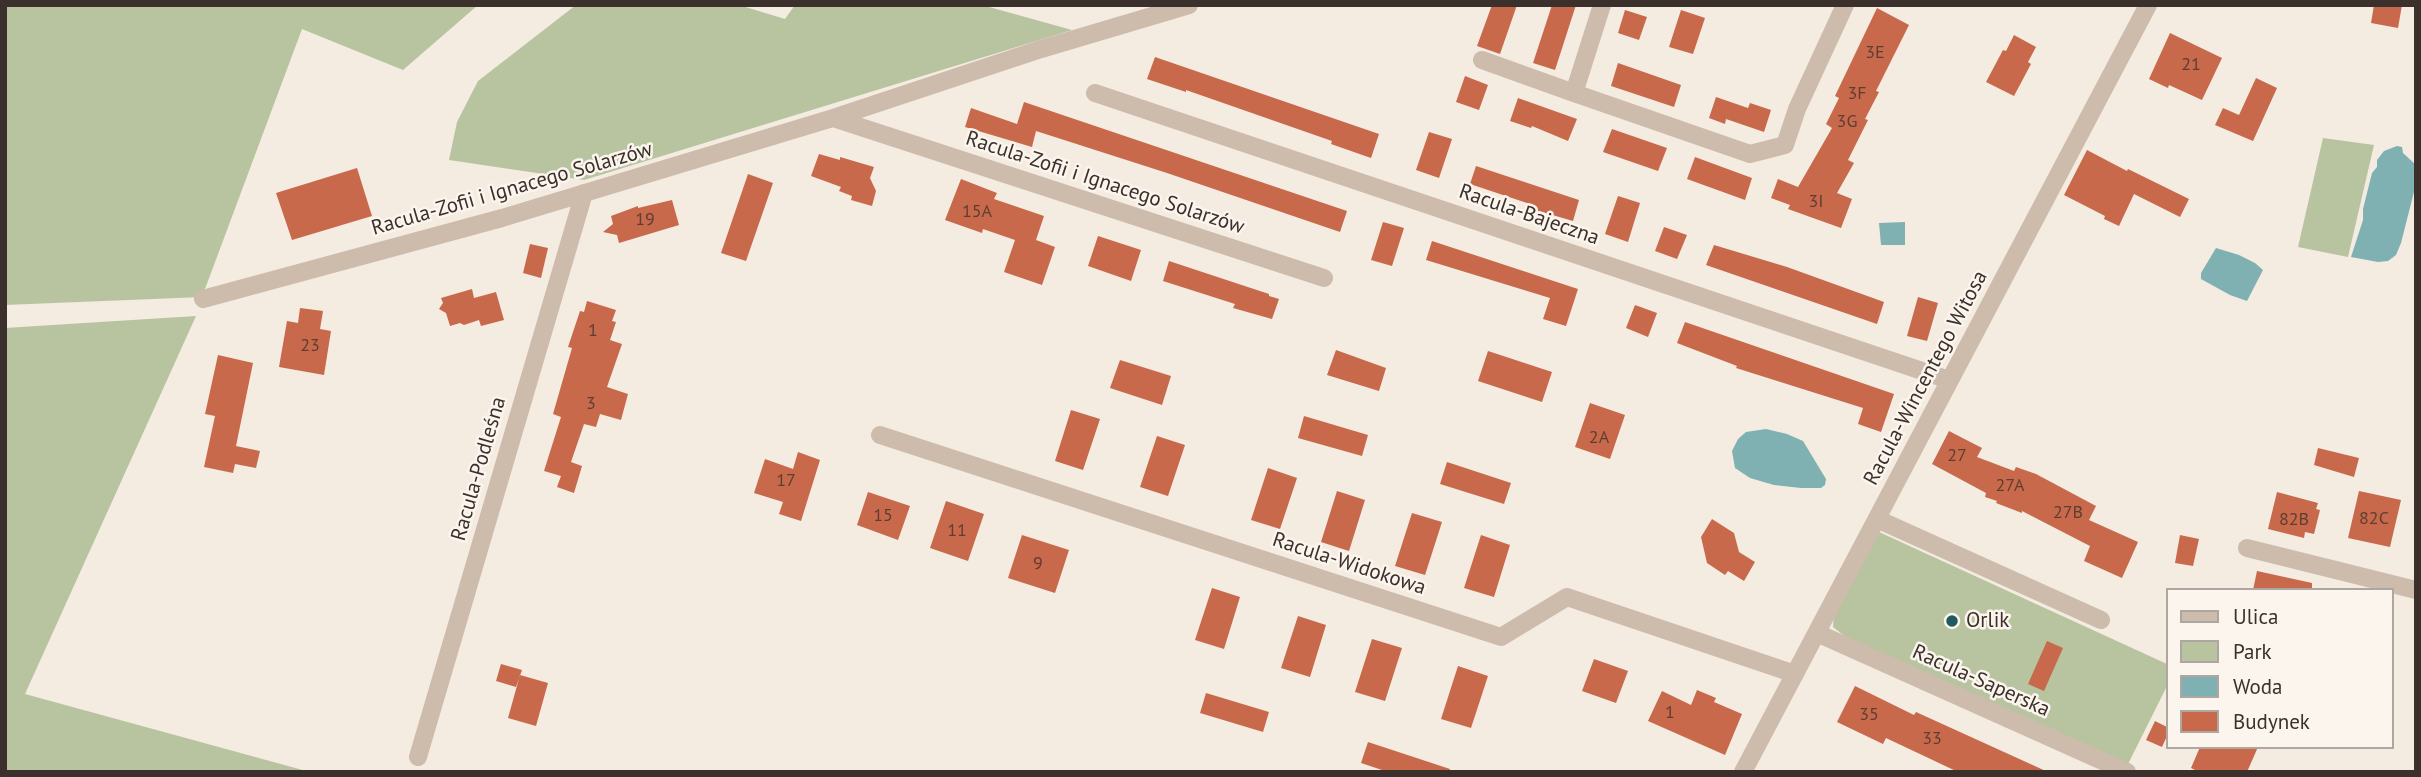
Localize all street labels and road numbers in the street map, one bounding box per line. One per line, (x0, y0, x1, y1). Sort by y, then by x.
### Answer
street label: Racula-Zofii i Ignacego Solarzów (963, 126, 1247, 240)
street label: Racula-Zofii i Ignacego Solarzów (369, 137, 655, 241)
street label: Racula-Bajeczna (1456, 179, 1602, 251)
street label: Racula-Wincentego Witosa (1859, 267, 1993, 489)
street label: Racula-Podleśna (446, 394, 512, 544)
street label: Racula-Widokowa (1269, 527, 1429, 601)
street label: Racula-Saperska (1908, 639, 2054, 723)

